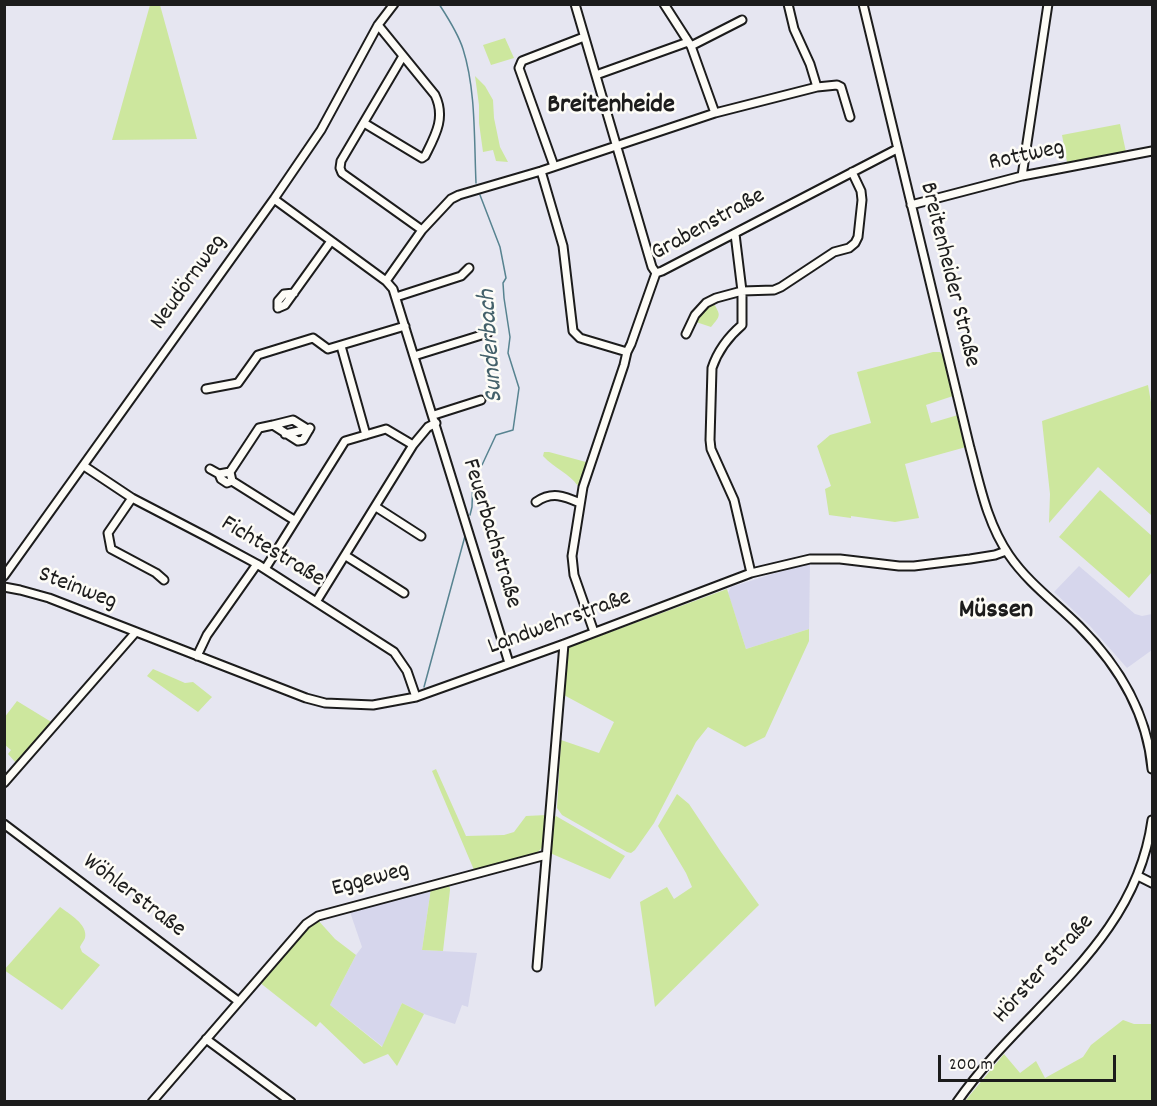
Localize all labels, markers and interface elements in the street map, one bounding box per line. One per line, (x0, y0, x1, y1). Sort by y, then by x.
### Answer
district label: Breitenheide (547, 91, 675, 123)
street label: Rottweg (987, 135, 1067, 179)
street label: Breitenheider Straße (911, 180, 985, 370)
street label: Grabenstraße (647, 183, 771, 269)
street label: Neudörnweg (146, 230, 234, 336)
water label: Sunderbach (473, 288, 513, 404)
street label: Feuerbachstraße (454, 456, 526, 612)
street label: Fichtestraße (215, 511, 329, 595)
street label: Steinweg (34, 562, 120, 618)
street label: Landwehrstraße (484, 585, 636, 663)
district label: Müssen (959, 596, 1033, 628)
street label: Wöhlerstraße (76, 849, 190, 945)
street label: Eggeweg (329, 857, 413, 905)
street label: Hörster Straße (988, 909, 1102, 1031)
scale bar (941, 1043, 1120, 1081)
text: 200 m (949, 1053, 993, 1078)

